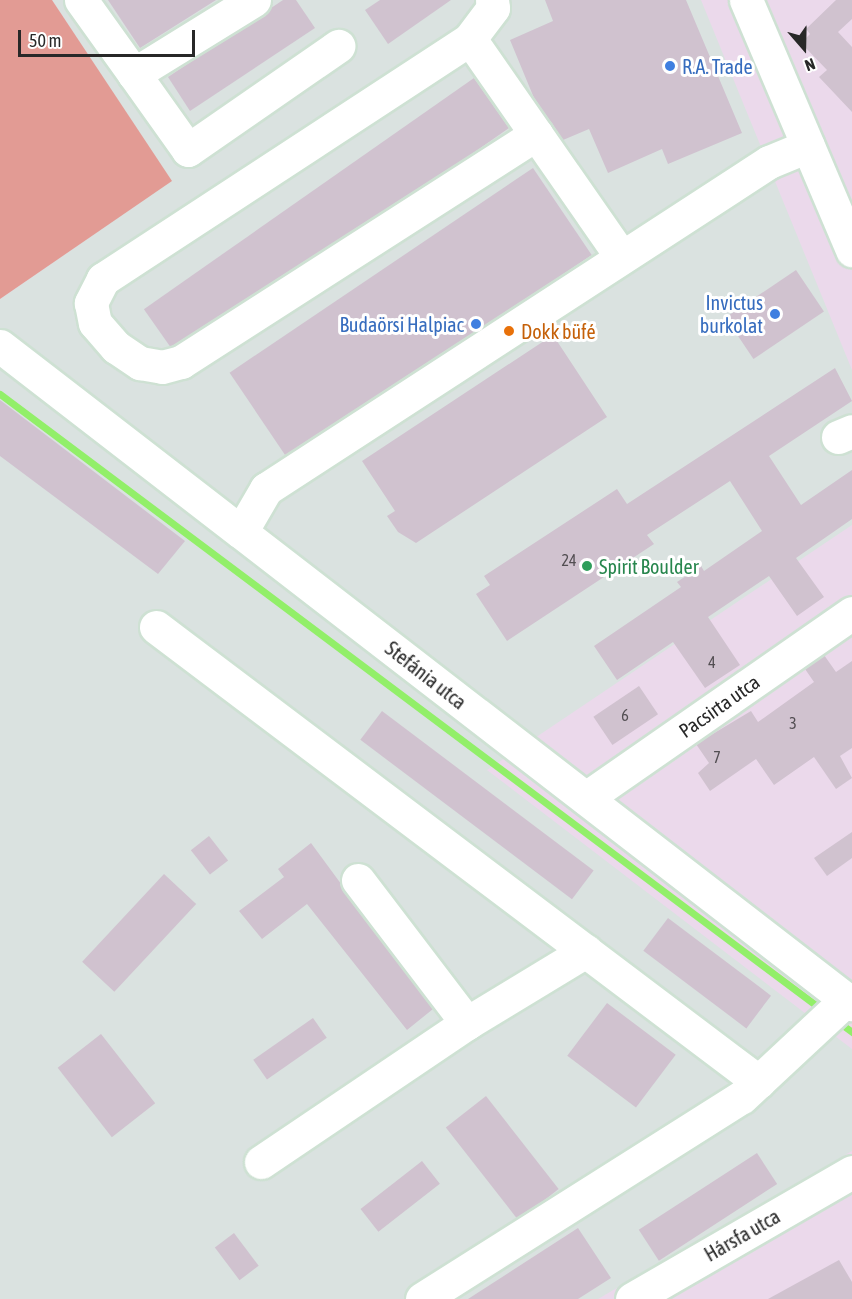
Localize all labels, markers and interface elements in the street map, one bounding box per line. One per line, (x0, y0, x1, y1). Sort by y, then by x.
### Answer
scale bar (21, 18, 198, 56)
north arrow (774, 18, 834, 78)
text: 50 m (29, 30, 61, 51)
place label: R.A. Trade (682, 54, 753, 78)
text: N (803, 55, 818, 75)
marker: R.A. Trade (663, 59, 677, 73)
place label: Invictus burkolat (700, 290, 763, 337)
marker: Invictus burkolat (768, 307, 782, 321)
place label: Budaörsi Halpiac (339, 312, 464, 336)
marker: Budaörsi Halpiac (469, 317, 483, 331)
place label: Dokk büfé (521, 319, 596, 343)
marker: Dokk büfé (502, 324, 516, 338)
house number: 24 (561, 550, 577, 570)
place label: Spirit Boulder (599, 554, 699, 578)
marker: Spirit Boulder (580, 559, 594, 573)
street label: Stefánia utca (381, 636, 471, 714)
house number: 4 (708, 652, 716, 672)
street label: Pacsirta utca (674, 669, 764, 743)
house number: 6 (621, 705, 629, 725)
house number: 3 (789, 713, 797, 733)
house number: 7 (713, 747, 721, 767)
street label: Hársfa utca (700, 1204, 784, 1266)

